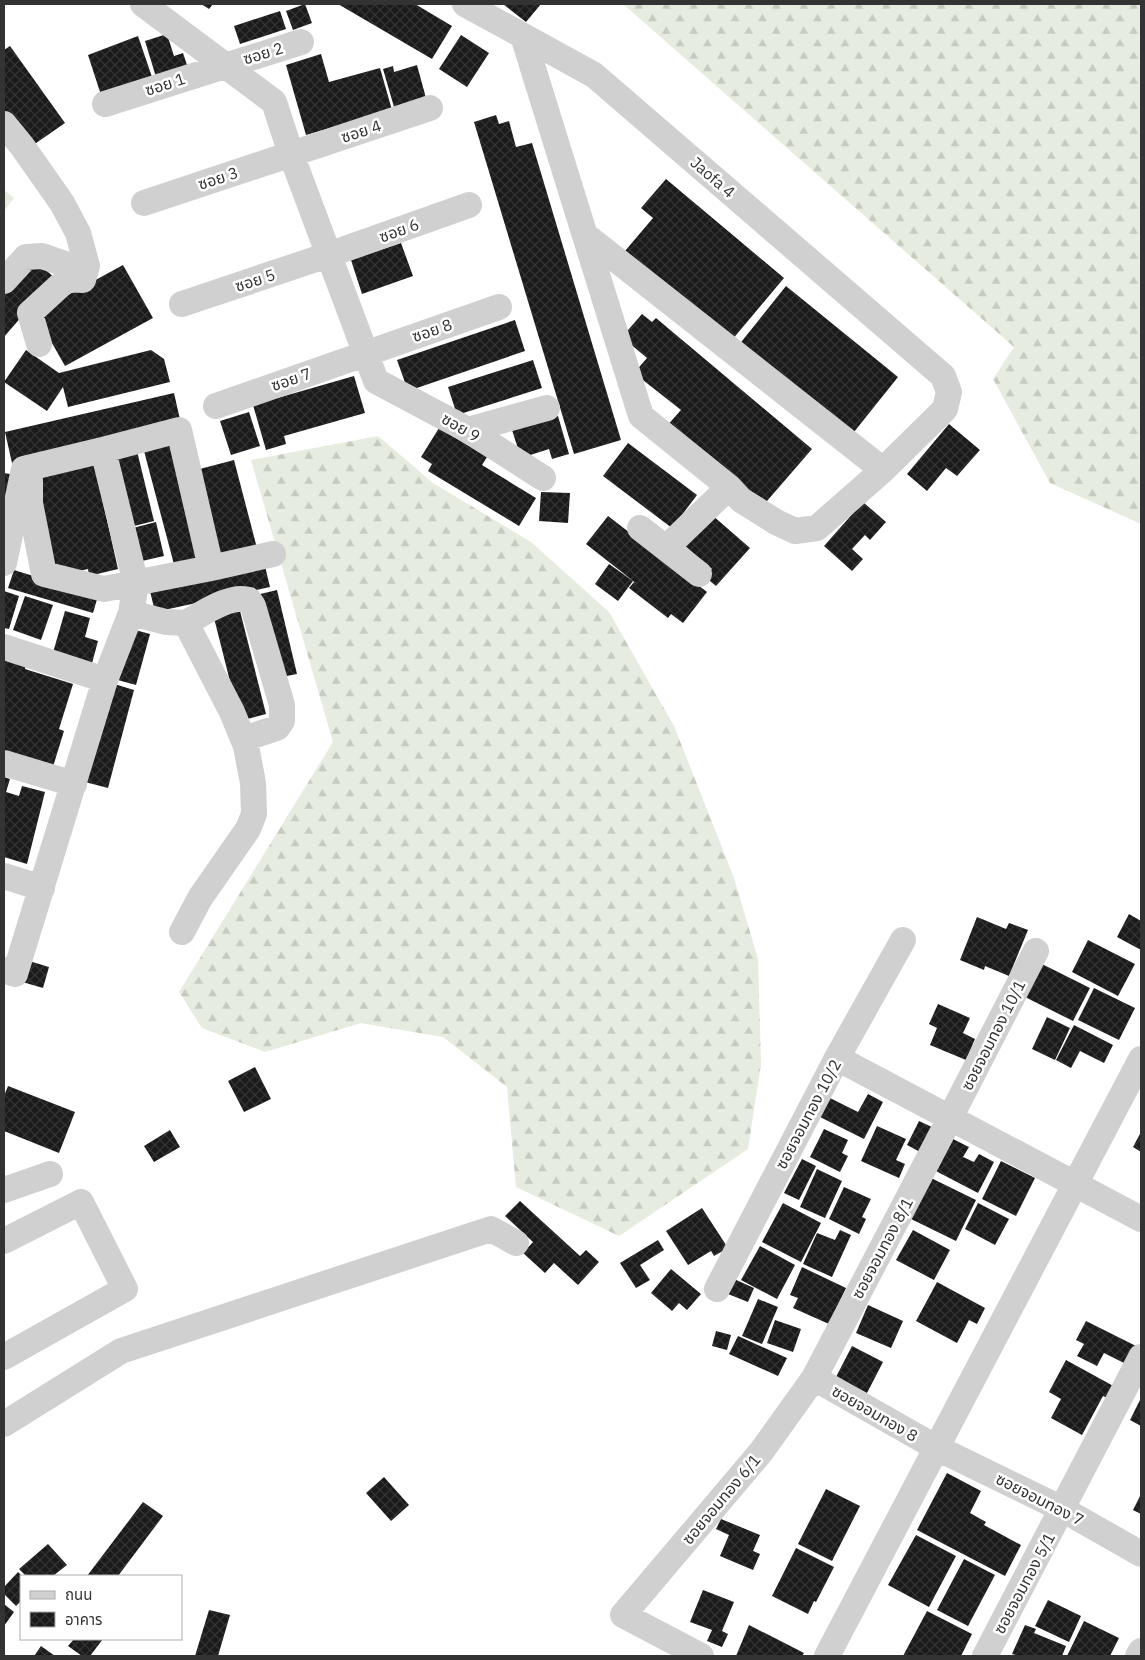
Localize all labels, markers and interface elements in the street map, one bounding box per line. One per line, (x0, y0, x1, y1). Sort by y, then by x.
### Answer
street label: ซอย 2 (240, 37, 286, 69)
street label: ซอย 1 (142, 68, 188, 100)
street label: ซอย 4 (338, 115, 384, 147)
street label: Jaofa 4 (687, 152, 739, 202)
street label: ซอย 3 (195, 162, 241, 194)
street label: ซอย 6 (376, 214, 422, 246)
street label: ซอย 5 (232, 264, 278, 296)
street label: ซอย 8 (409, 314, 455, 346)
street label: ซอย 7 (268, 363, 314, 395)
street label: ซอย 9 (438, 408, 484, 446)
street label: ซอยจอมทอง 10/1 (957, 976, 1029, 1094)
street label: ซอยจอมทอง 10/2 (771, 1056, 845, 1172)
street label: ซอยจอมทอง 8/1 (847, 1194, 917, 1302)
street label: ซอยจอมทอง 8 (828, 1380, 922, 1446)
street label: ซอยจอมทอง 6/1 (677, 1450, 765, 1548)
street label: ซอยจอมทอง 7 (993, 1468, 1087, 1530)
street label: ซอยจอมทอง 5/1 (989, 1529, 1059, 1637)
legend (20, 1575, 182, 1640)
text: ถนน (65, 1585, 92, 1604)
text: อาคาร (65, 1610, 102, 1629)

